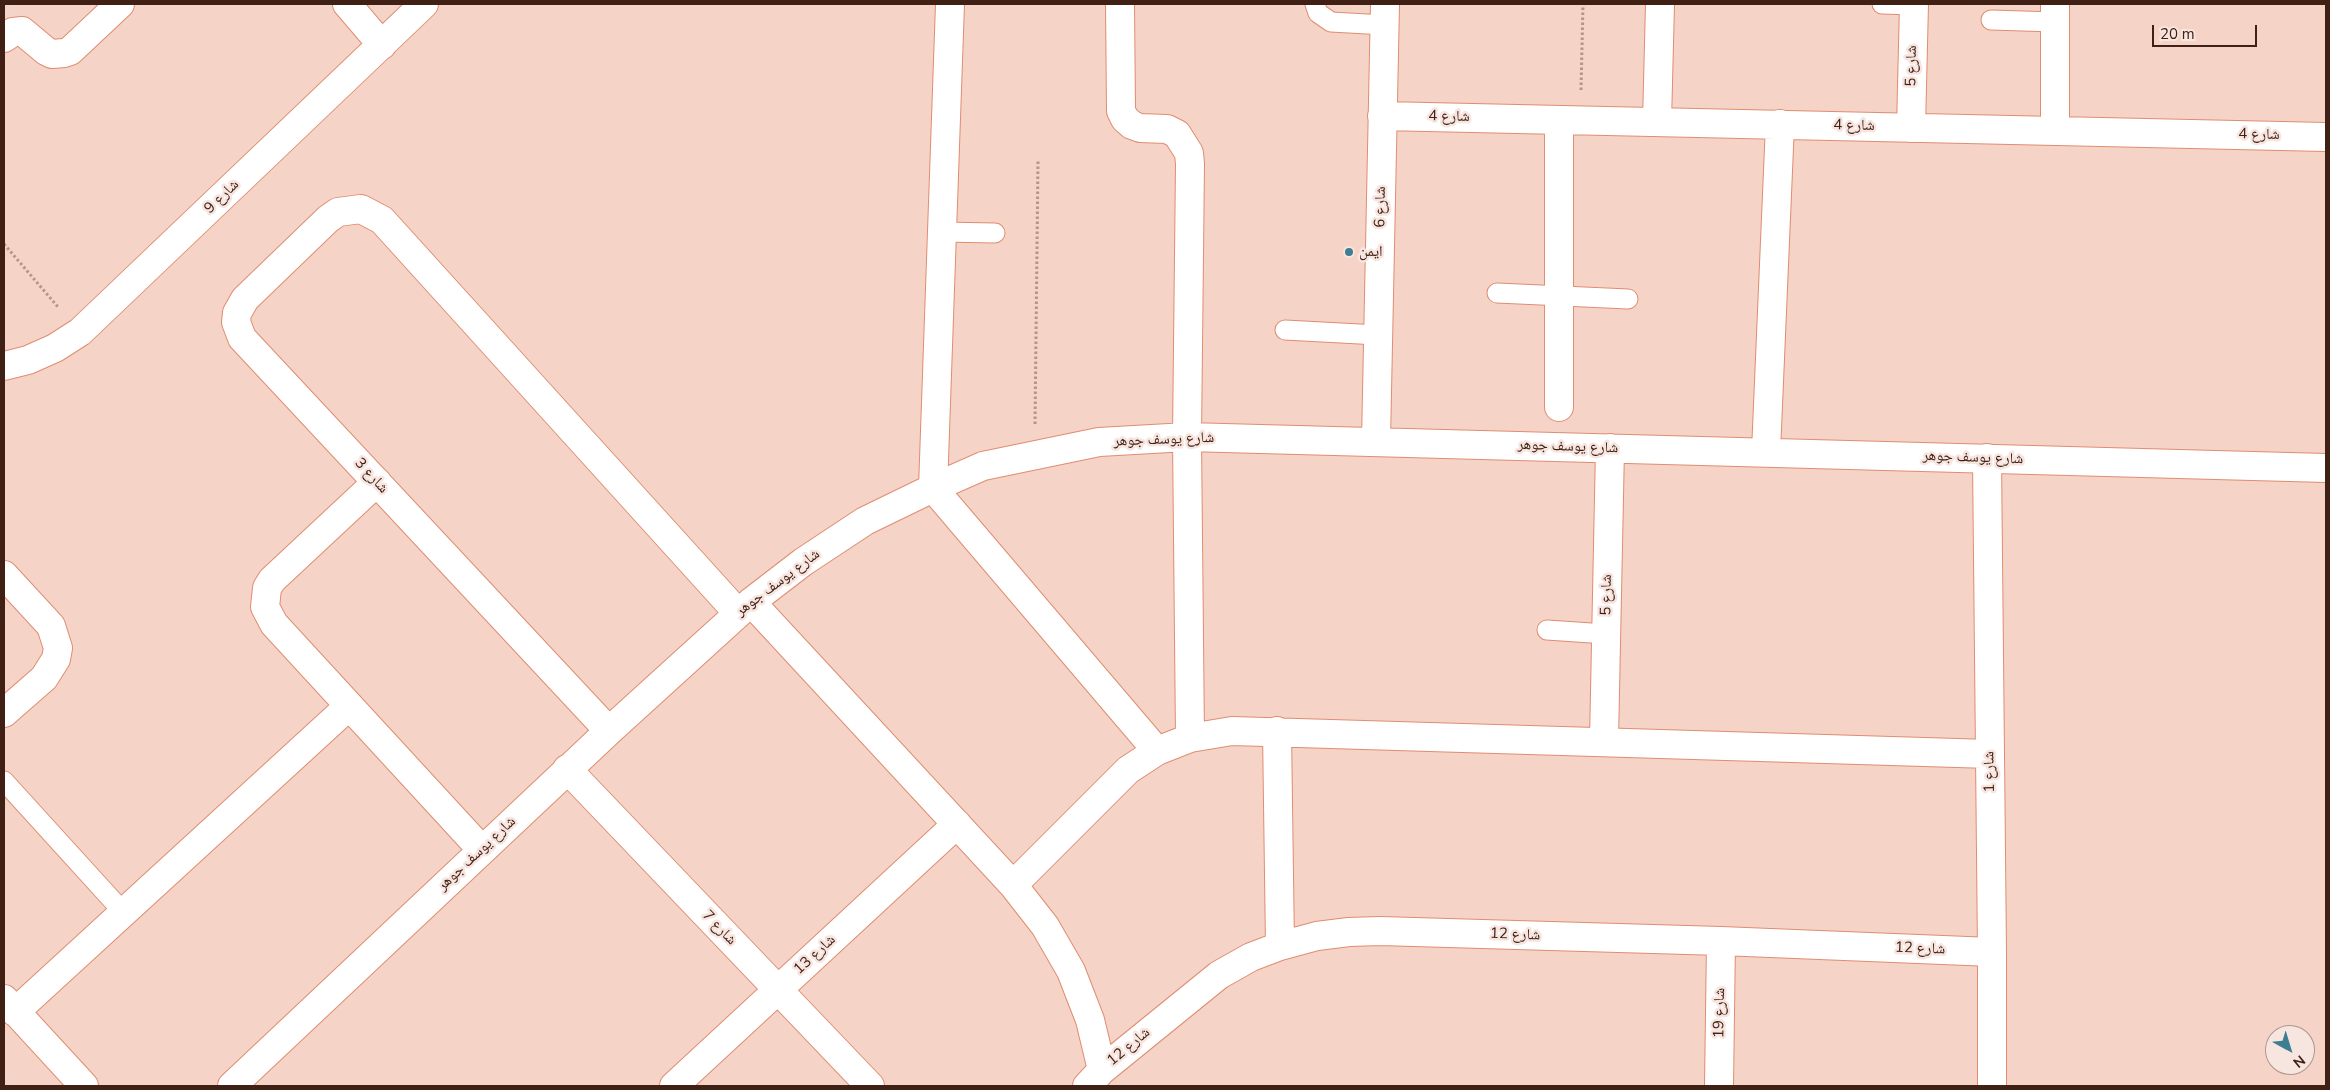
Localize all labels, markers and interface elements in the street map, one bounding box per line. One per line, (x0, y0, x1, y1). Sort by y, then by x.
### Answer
scale bar (2155, 15, 2260, 47)
text: 20 m (2160, 24, 2195, 44)
street label: شارع 5 (1903, 45, 1921, 87)
street label: شارع 4 (1428, 108, 1470, 126)
street label: شارع 4 (1833, 117, 1875, 135)
street label: شارع 4 (2238, 126, 2280, 144)
street label: شارع 9 (201, 176, 243, 218)
street label: شارع 6 (1372, 186, 1390, 228)
place label: ايمن (1359, 243, 1383, 261)
marker: ايمن (1343, 246, 1355, 258)
street label: شارع يوسف جوهر (1113, 429, 1215, 451)
street label: شارع يوسف جوهر (1517, 436, 1619, 458)
street label: شارع يوسف جوهر (1922, 447, 2024, 469)
street label: شارع 3 (350, 455, 392, 497)
street label: شارع يوسف جوهر (732, 545, 824, 621)
street label: شارع 5 (1598, 574, 1616, 616)
street label: شارع 1 (1981, 751, 1999, 793)
street label: شارع يوسف جوهر (434, 813, 520, 895)
street label: شارع 7 (698, 907, 740, 949)
street label: شارع 12 (1490, 925, 1540, 945)
street label: شارع 13 (790, 931, 840, 979)
street label: شارع 12 (1895, 939, 1945, 959)
street label: شارع 19 (1711, 988, 1729, 1038)
street label: شارع 12 (1104, 1024, 1154, 1070)
north arrow (2265, 1025, 2315, 1075)
text: N (2289, 1051, 2309, 1072)

